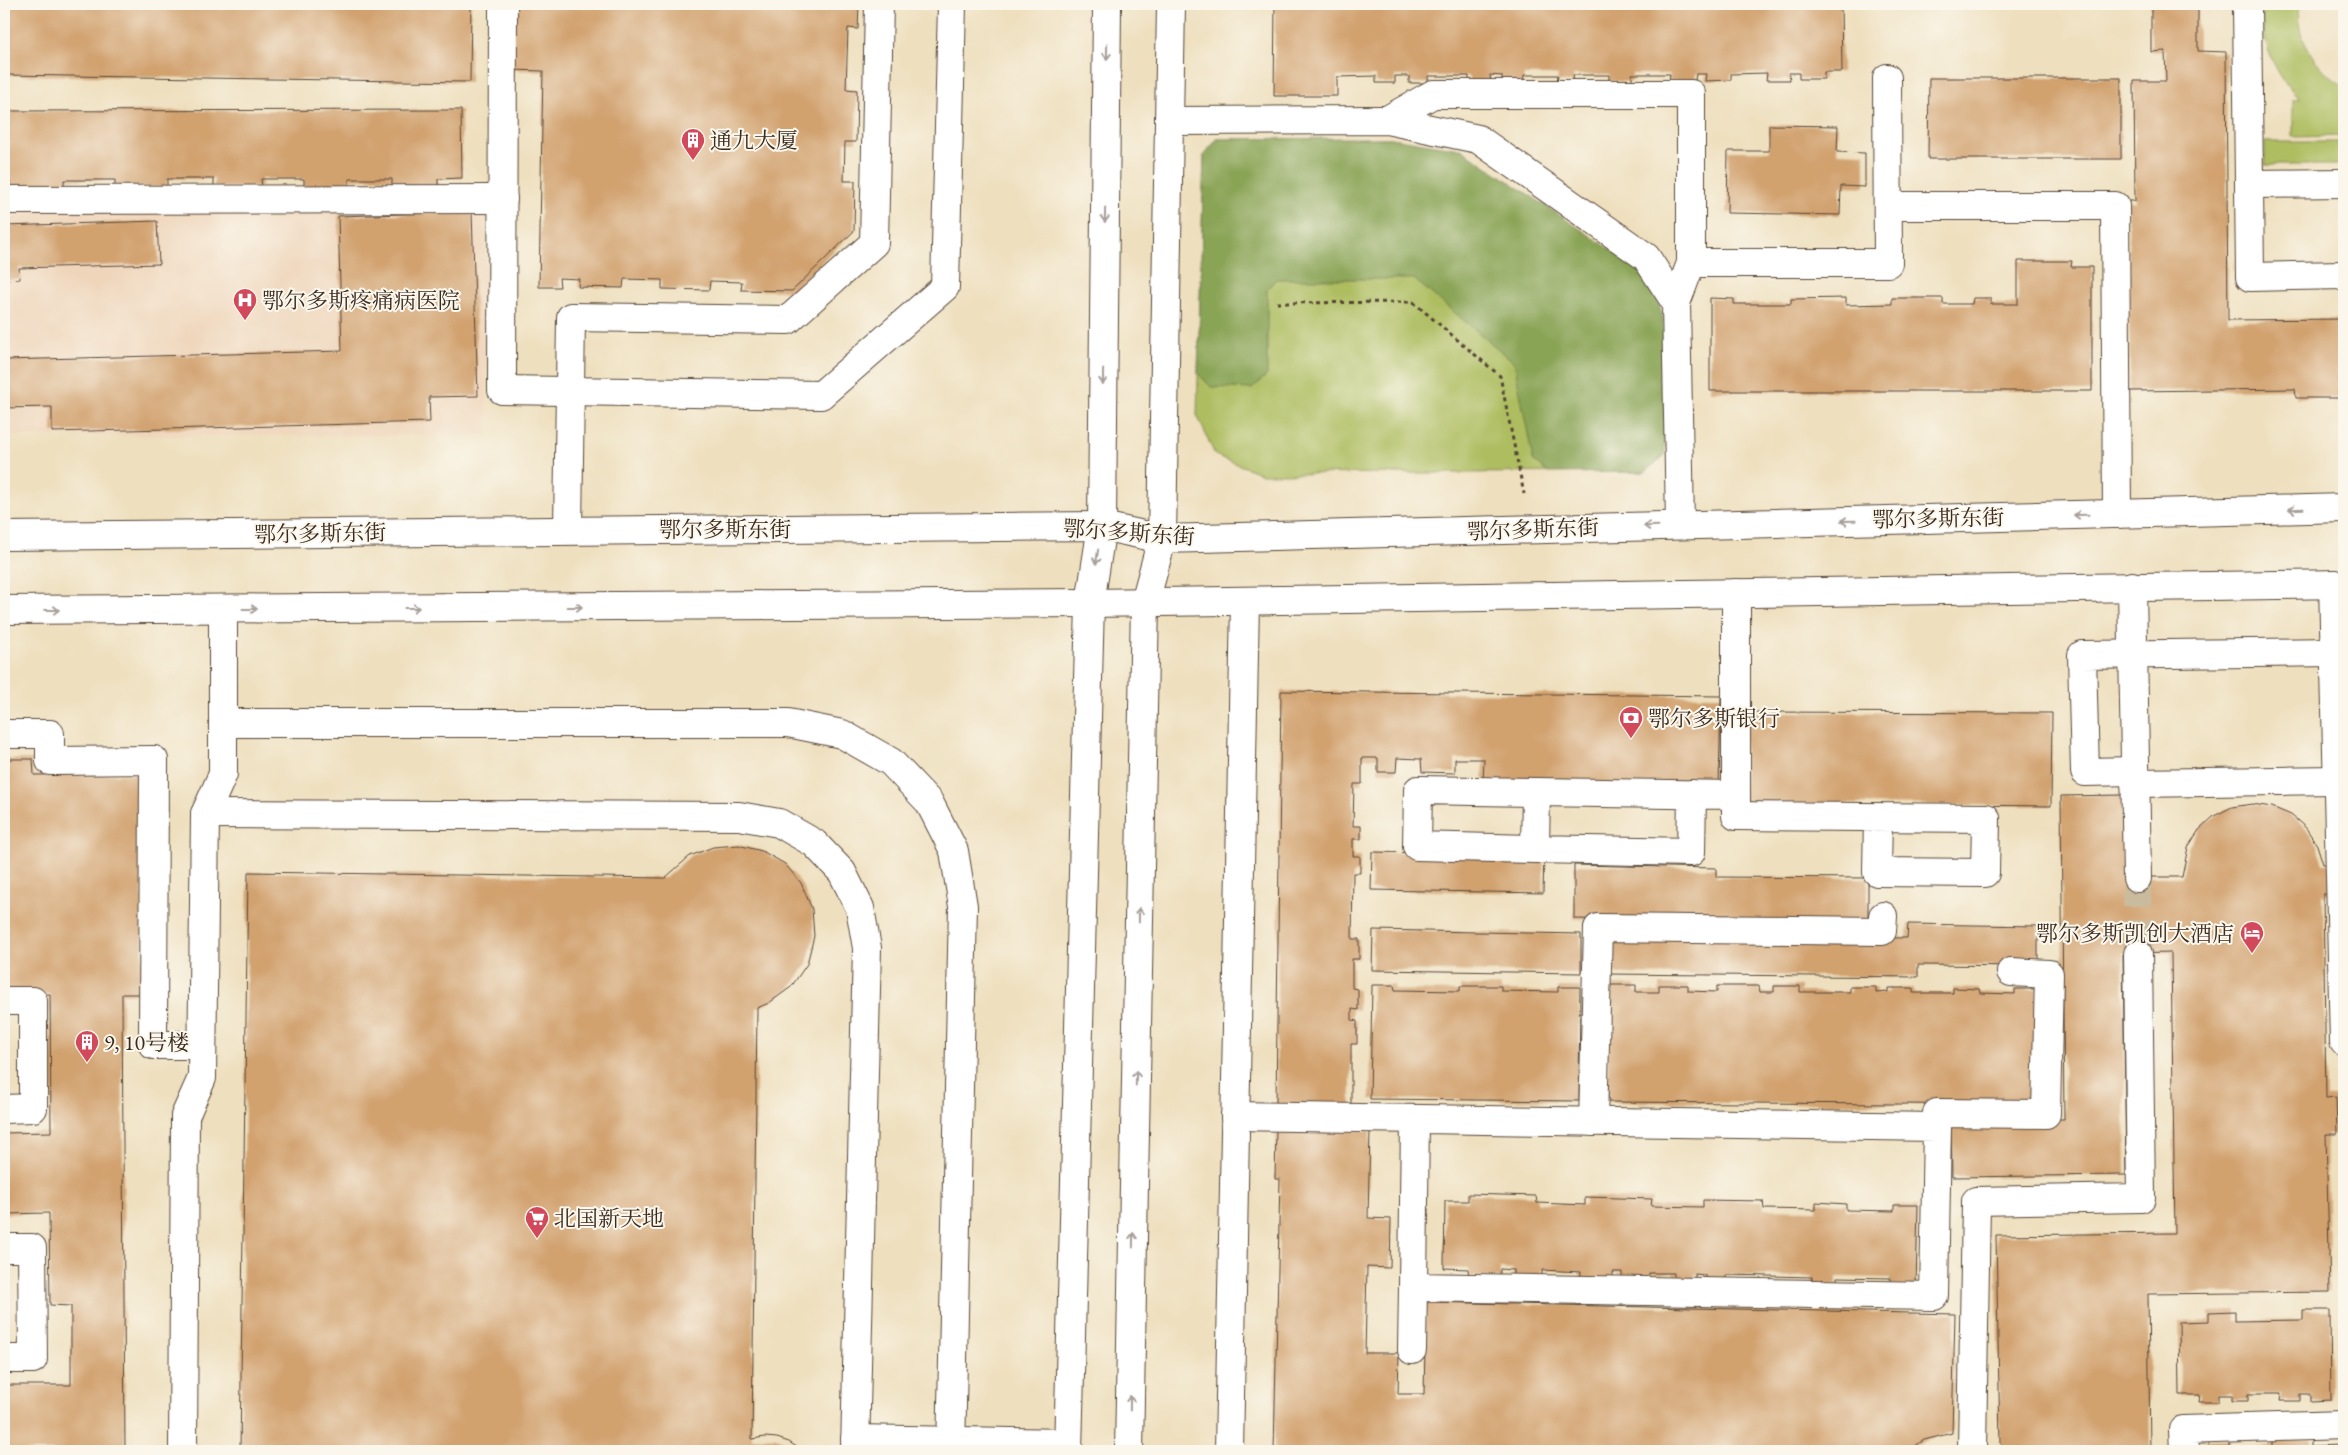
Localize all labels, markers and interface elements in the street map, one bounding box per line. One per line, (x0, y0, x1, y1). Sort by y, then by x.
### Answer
one-way arrow (1102, 44, 1112, 60)
place label: 通九大厦 (710, 126, 798, 155)
building icon: 通九大厦 (680, 127, 706, 161)
one-way arrow (1100, 206, 1110, 223)
place label: 鄂尔多斯疼痛病医院 (262, 286, 460, 315)
hospital icon: 鄂尔多斯疼痛病医院 (232, 287, 258, 321)
one-way arrow (1099, 369, 1108, 385)
street label: 鄂尔多斯东街 (1872, 503, 2004, 534)
one-way arrow (2288, 504, 2304, 514)
one-way arrow (2073, 510, 2089, 520)
street label: 鄂尔多斯东街 (1062, 513, 1196, 552)
street label: 鄂尔多斯东街 (1467, 513, 1599, 546)
street label: 鄂尔多斯东街 (659, 515, 791, 544)
one-way arrow (1840, 516, 1856, 525)
street label: 鄂尔多斯东街 (254, 518, 386, 549)
one-way arrow (1643, 521, 1659, 531)
one-way arrow (1092, 549, 1102, 565)
one-way arrow (566, 602, 583, 612)
one-way arrow (404, 603, 420, 613)
one-way arrow (242, 604, 258, 614)
one-way arrow (44, 605, 60, 615)
place label: 鄂尔多斯银行 (1648, 704, 1780, 733)
bank icon: 鄂尔多斯银行 (1618, 705, 1644, 739)
one-way arrow (1134, 907, 1144, 924)
place label: 鄂尔多斯凯创大酒店 (2036, 919, 2234, 948)
hotel icon: 鄂尔多斯凯创大酒店 (2239, 920, 2265, 954)
place label: 9, 10号楼 (104, 1028, 189, 1057)
building icon: 9, 10号楼 (74, 1029, 100, 1063)
one-way arrow (1131, 1070, 1141, 1086)
place label: 北国新天地 (554, 1204, 664, 1233)
supermarket icon: 北国新天地 (524, 1205, 550, 1239)
one-way arrow (1128, 1232, 1138, 1248)
one-way arrow (1125, 1395, 1135, 1411)

